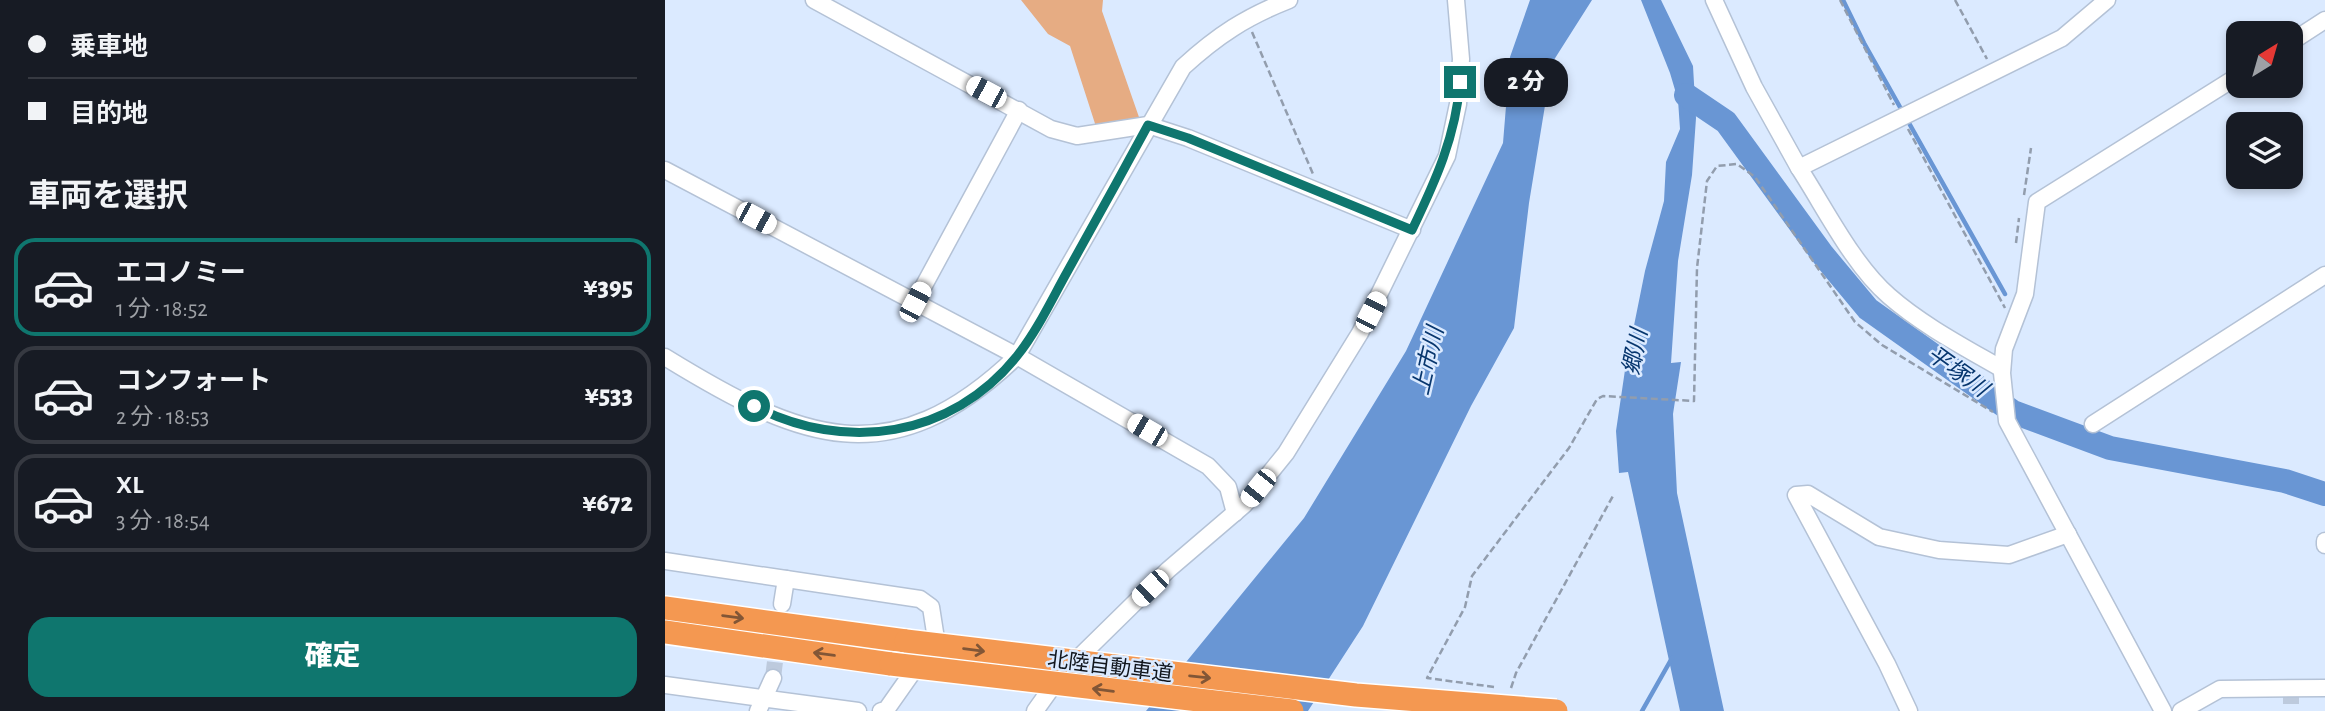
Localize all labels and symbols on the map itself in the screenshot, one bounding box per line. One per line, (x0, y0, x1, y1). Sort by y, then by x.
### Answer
north arrow (2226, 21, 2303, 98)
callout: 2 分 (1485, 57, 1568, 106)
route end (1444, 66, 1476, 98)
car (963, 73, 1010, 111)
car (733, 199, 780, 237)
car (896, 279, 935, 325)
car (1353, 289, 1390, 335)
water label: 上市川 (1408, 321, 1449, 397)
water label: 郷川 (1618, 324, 1652, 377)
water label: 平塚川 (1922, 341, 1995, 403)
route start (738, 390, 770, 422)
car (1124, 410, 1171, 450)
car (1237, 465, 1280, 511)
car (1128, 566, 1173, 610)
one-way arrow (721, 611, 743, 624)
one-way arrow (962, 643, 985, 656)
one-way arrow (813, 647, 836, 660)
street label: 北陸自動車道 (1046, 648, 1174, 685)
one-way arrow (1188, 671, 1210, 684)
one-way arrow (1092, 683, 1115, 696)

